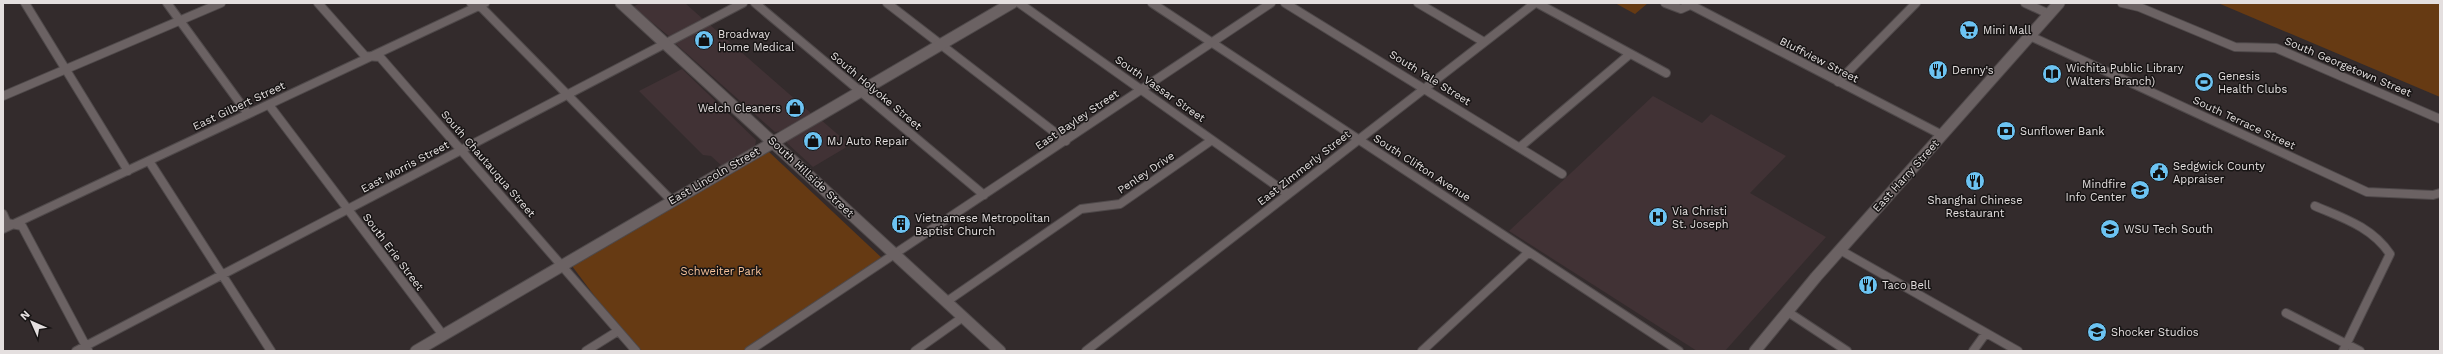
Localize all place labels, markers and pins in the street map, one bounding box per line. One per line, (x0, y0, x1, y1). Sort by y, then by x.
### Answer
supermarket icon: Mini Mall (1958, 19, 1980, 41)
place label: Mini Mall (1983, 24, 2032, 37)
place label: Broadway Home Medical (718, 28, 795, 54)
shop icon: Broadway Home Medical (693, 29, 715, 51)
restaurant icon: Denny's (1927, 59, 1949, 81)
place label: Wichita Public Library (Walters Branch) (2066, 62, 2184, 88)
library icon: Wichita Public Library (Walters Branch) (2041, 63, 2063, 85)
place label: Denny's (1952, 64, 1994, 77)
place label: Genesis Health Clubs (2218, 70, 2287, 96)
sports icon: Genesis Health Clubs (2193, 71, 2215, 93)
shop icon: Welch Cleaners (784, 97, 806, 119)
place label: Welch Cleaners (698, 102, 781, 115)
bank icon: Sunflower Bank (1995, 120, 2017, 142)
place label: Sunflower Bank (2020, 125, 2104, 138)
shop icon: MJ Auto Repair (802, 130, 824, 152)
place label: MJ Auto Repair (827, 135, 909, 148)
place label: Sedgwick County Appraiser (2173, 160, 2265, 186)
public building icon: Sedgwick County Appraiser (2148, 161, 2170, 183)
restaurant icon: Shanghai Chinese Restaurant (1964, 170, 1986, 192)
place label: Mindfire Info Center (2065, 178, 2127, 204)
school or university icon: Mindfire Info Center (2129, 179, 2151, 201)
place label: Shanghai Chinese Restaurant (1927, 194, 2023, 220)
place label: Via Christi St. Joseph (1672, 205, 1729, 231)
hospital icon: Via Christi St. Joseph (1647, 206, 1669, 228)
place label: Vietnamese Metropolitan Baptist Church (915, 212, 1050, 238)
building icon: Vietnamese Metropolitan Baptist Church (890, 213, 912, 235)
school or university icon: WSU Tech South (2099, 218, 2121, 240)
place label: WSU Tech South (2124, 223, 2213, 236)
restaurant icon: Taco Bell (1857, 274, 1879, 296)
place label: Taco Bell (1882, 279, 1931, 292)
school or university icon: Shocker Studios (2086, 321, 2108, 343)
place label: Shocker Studios (2111, 326, 2199, 339)

